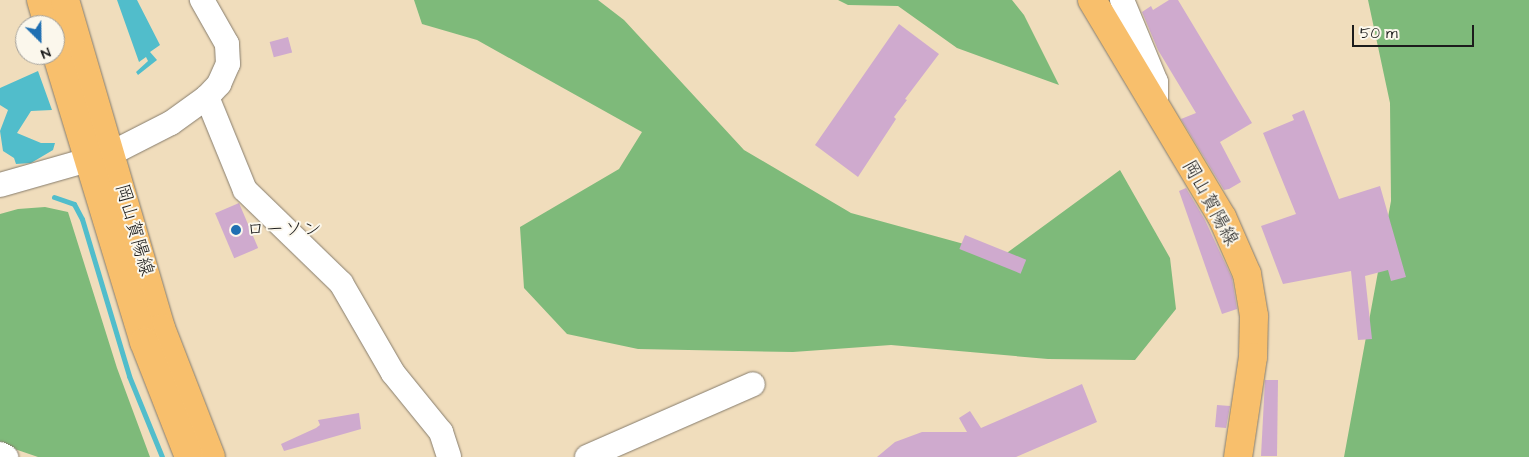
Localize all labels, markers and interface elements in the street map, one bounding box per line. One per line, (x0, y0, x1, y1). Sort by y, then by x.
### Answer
north arrow (15, 15, 65, 65)
scale bar (1354, 15, 1476, 47)
text: 50 m (1360, 23, 1398, 44)
text: N (38, 42, 53, 64)
street label: 岡山賀陽線 (1177, 156, 1243, 250)
street label: 岡山賀陽線 (110, 181, 158, 279)
place label: ローソン (246, 219, 322, 241)
marker: ローソン (230, 224, 242, 236)

